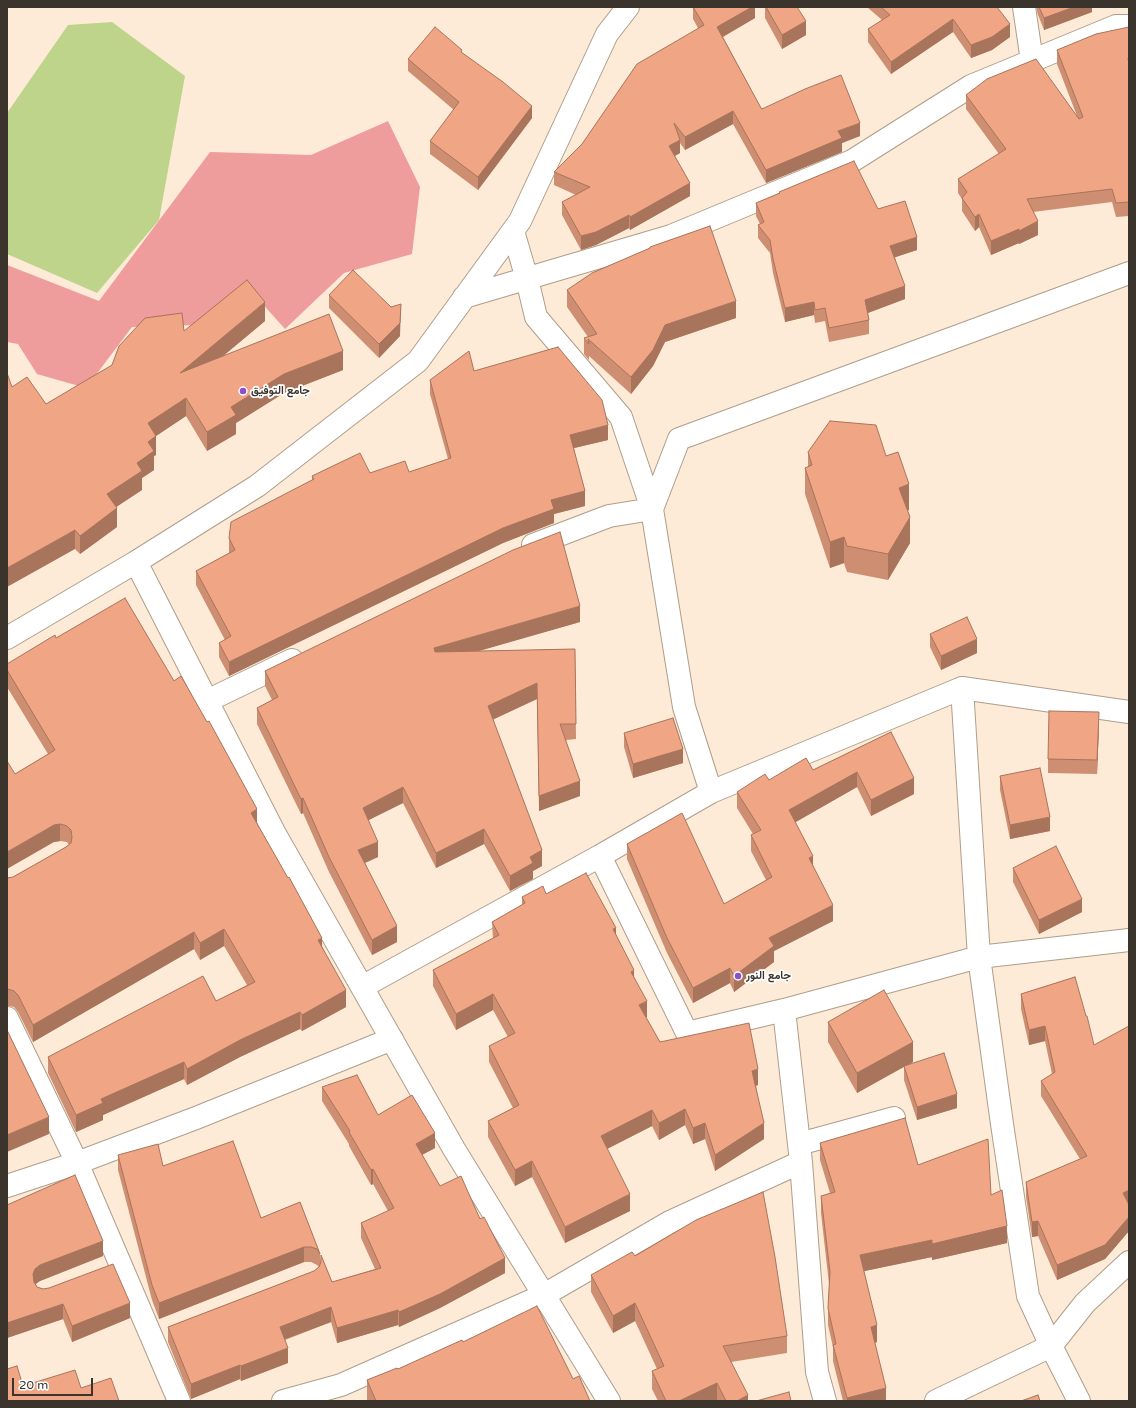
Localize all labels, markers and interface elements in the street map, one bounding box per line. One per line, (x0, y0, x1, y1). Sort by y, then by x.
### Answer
place label: جامع التوفيق (251, 384, 310, 398)
marker: جامع التوفيق (238, 386, 248, 396)
place label: جامع النور (746, 969, 791, 983)
marker: جامع النور (733, 971, 743, 981)
scale bar (14, 1370, 95, 1396)
text: 20 m (19, 1378, 48, 1392)

